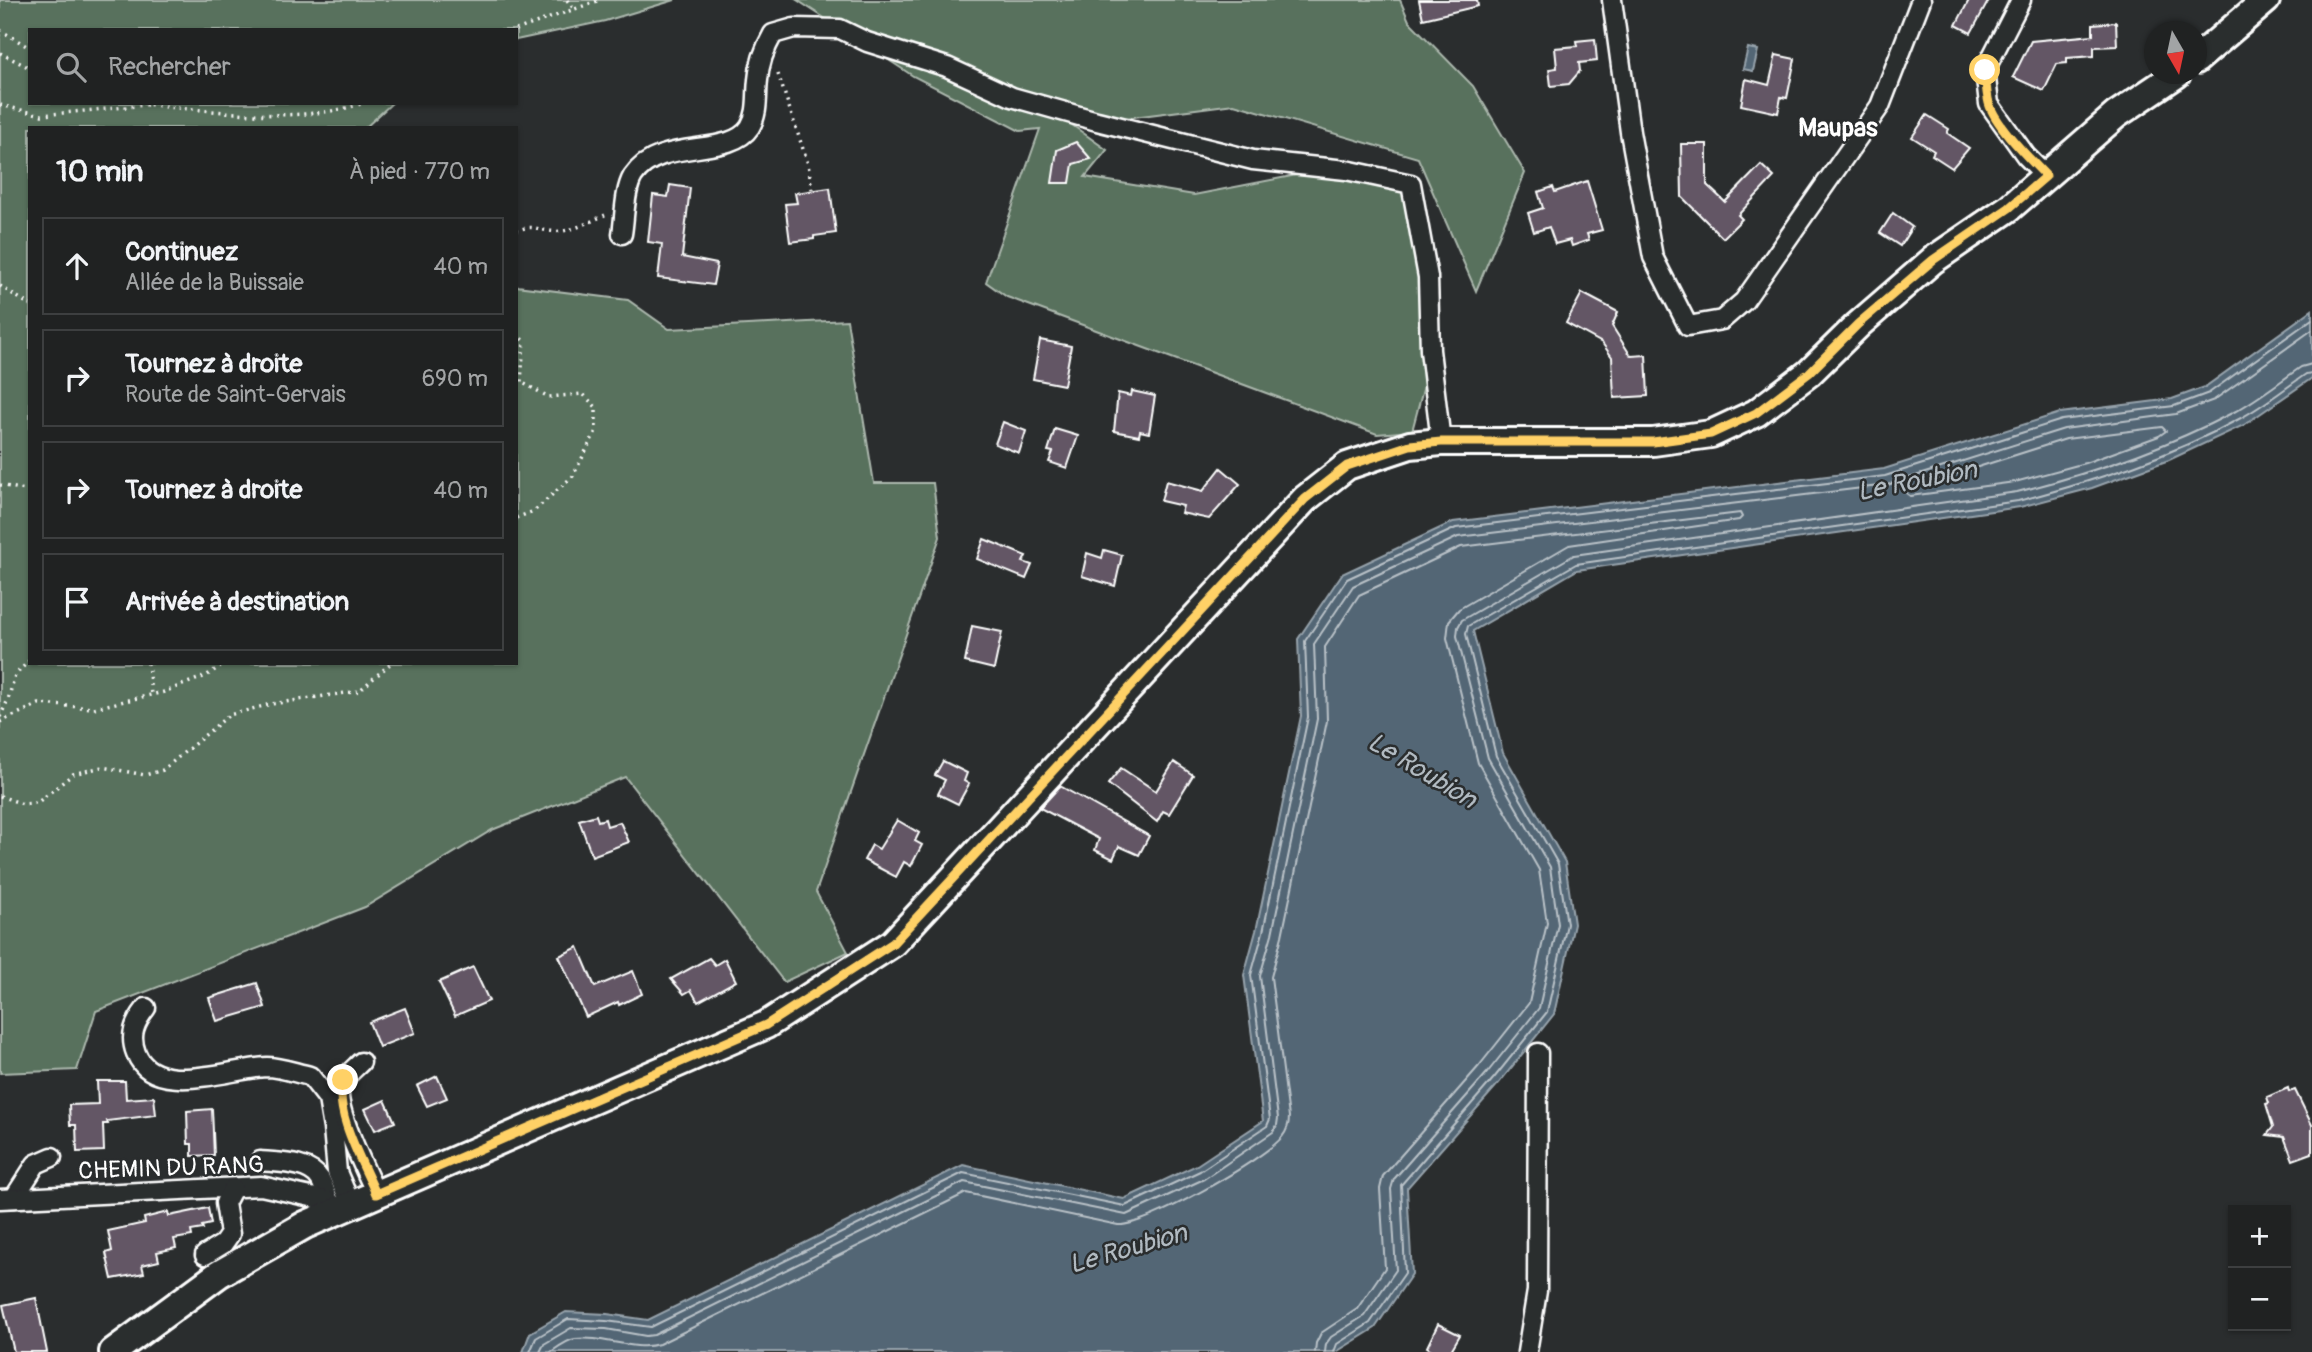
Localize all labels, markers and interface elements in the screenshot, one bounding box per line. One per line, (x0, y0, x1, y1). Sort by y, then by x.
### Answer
north arrow (2144, 21, 2207, 84)
search box (28, 28, 518, 105)
icon: search (52, 48, 90, 86)
text: Rechercher (108, 51, 231, 83)
route start (1969, 54, 2000, 85)
district label: Maupas (1798, 112, 1878, 144)
text: 10 min (56, 153, 143, 190)
text: À pied · 770 m (349, 157, 490, 186)
text: Continuez (125, 236, 238, 268)
icon: ahead (58, 247, 96, 285)
text: 40 m (434, 252, 488, 281)
text: Allée de la Buissaie (125, 268, 304, 297)
text: Tournez à droite (125, 348, 302, 380)
icon: right (58, 359, 96, 397)
text: 690 m (422, 364, 488, 393)
text: Route de Saint-Gervais (125, 380, 346, 409)
water label: Le Roubion (1855, 454, 1981, 508)
icon: right (58, 471, 96, 509)
text: Tournez à droite (125, 474, 302, 506)
text: 40 m (434, 476, 488, 505)
icon: arrive (58, 583, 96, 621)
text: Arrivée à destination (125, 586, 349, 618)
water label: Le Roubion (1362, 726, 1483, 817)
route end (327, 1064, 358, 1095)
street label: CHEMIN DU RANG (78, 1150, 264, 1186)
map controls (2228, 1205, 2291, 1331)
button: + (2228, 1205, 2291, 1268)
water label: Le Roubion (1065, 1217, 1192, 1281)
button: − (2228, 1268, 2291, 1331)

